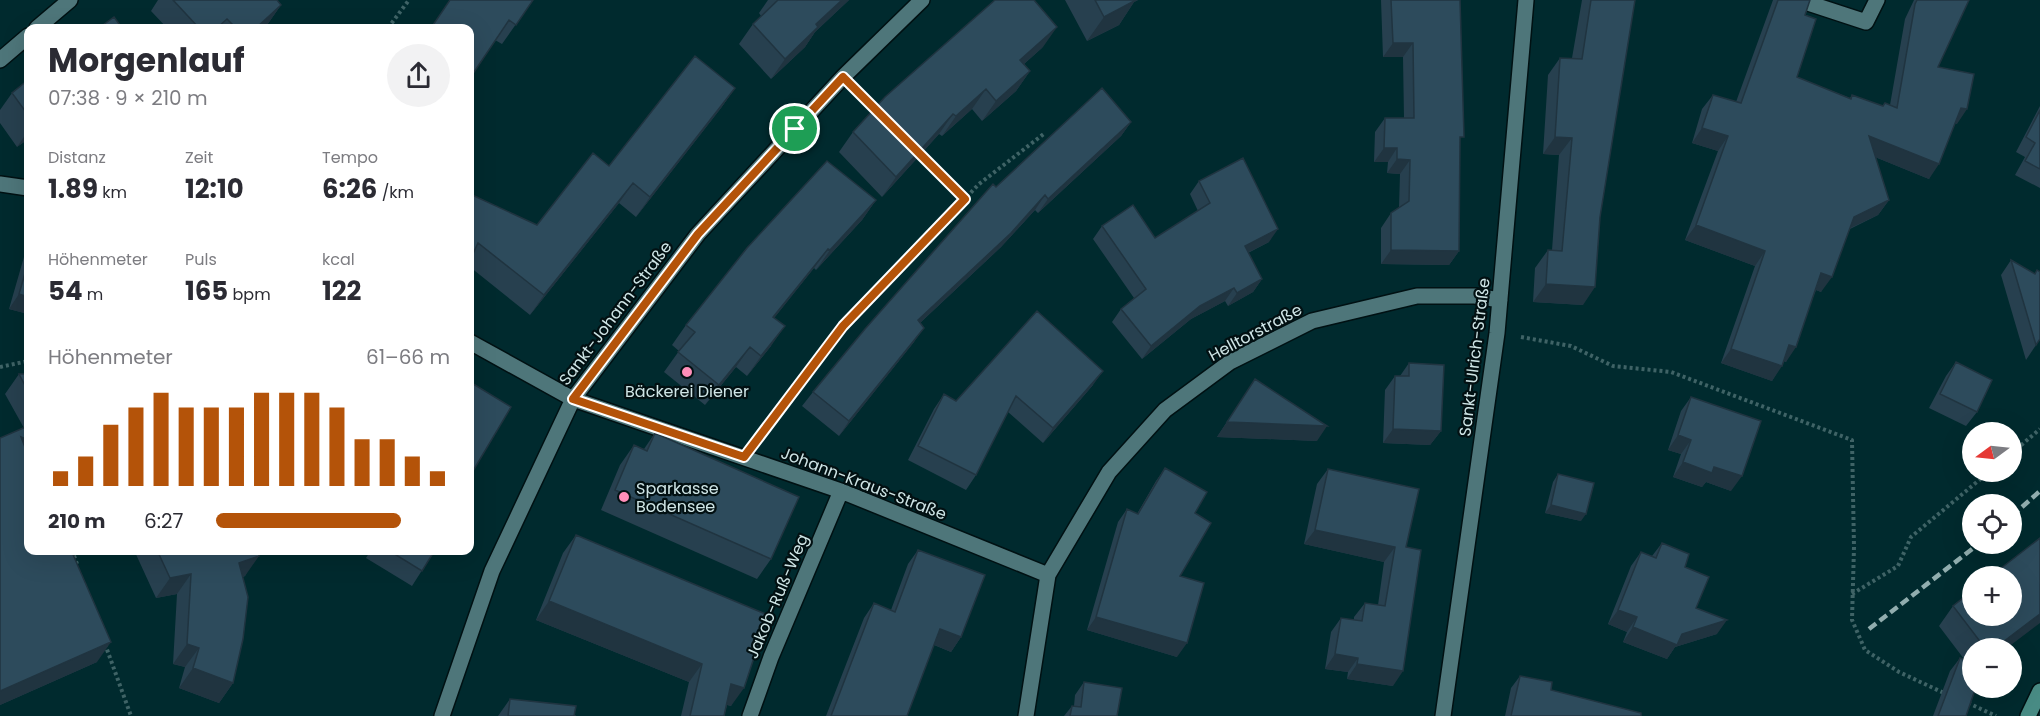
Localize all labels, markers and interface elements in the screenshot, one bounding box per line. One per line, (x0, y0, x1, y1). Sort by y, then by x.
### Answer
text: Morgenlauf (48, 37, 245, 84)
button: share (387, 44, 450, 107)
text: 07:38 · 9 × 210 m (48, 84, 208, 112)
pin (769, 103, 820, 154)
icon: arrive (778, 112, 811, 145)
text: Distanz (48, 146, 106, 169)
text: Zeit (185, 146, 213, 169)
text: Tempo (322, 146, 378, 169)
text: 1.89 (48, 171, 98, 207)
text: 12:10 (185, 171, 244, 207)
text: 6:26 (322, 171, 377, 207)
text: km (98, 181, 127, 204)
text: /km (377, 181, 414, 204)
street label: Sankt-Johann-Straße (553, 236, 677, 390)
text: Höhenmeter (48, 248, 148, 271)
text: Puls (185, 248, 217, 271)
text: kcal (322, 248, 355, 271)
text: 54 (48, 273, 83, 309)
text: 165 (185, 273, 228, 309)
text: 122 (322, 273, 361, 309)
street label: Sankt-Ulrich-Straße (1453, 276, 1496, 438)
text: m (83, 283, 103, 306)
text: bpm (228, 283, 271, 306)
street label: Helltorstraße (1205, 298, 1306, 367)
text: Höhenmeter (48, 343, 173, 371)
text: 61–66 m (366, 343, 450, 371)
marker: Bäckerei Diener (680, 365, 694, 379)
place label: Bäckerei Diener (625, 380, 749, 403)
north arrow (1962, 422, 2022, 482)
map controls (1962, 422, 2022, 698)
street label: Johann-Kraus-Straße (778, 441, 950, 526)
place label: Sparkasse Bodensee (636, 477, 719, 518)
marker: Sparkasse Bodensee (617, 490, 631, 504)
button: locate (1962, 494, 2022, 554)
text: 210 m (48, 507, 105, 535)
text: 6:27 (144, 507, 183, 535)
street label: Jakob-Ruß-Weg (741, 530, 814, 662)
button: + (1962, 566, 2022, 626)
button: − (1962, 638, 2022, 698)

